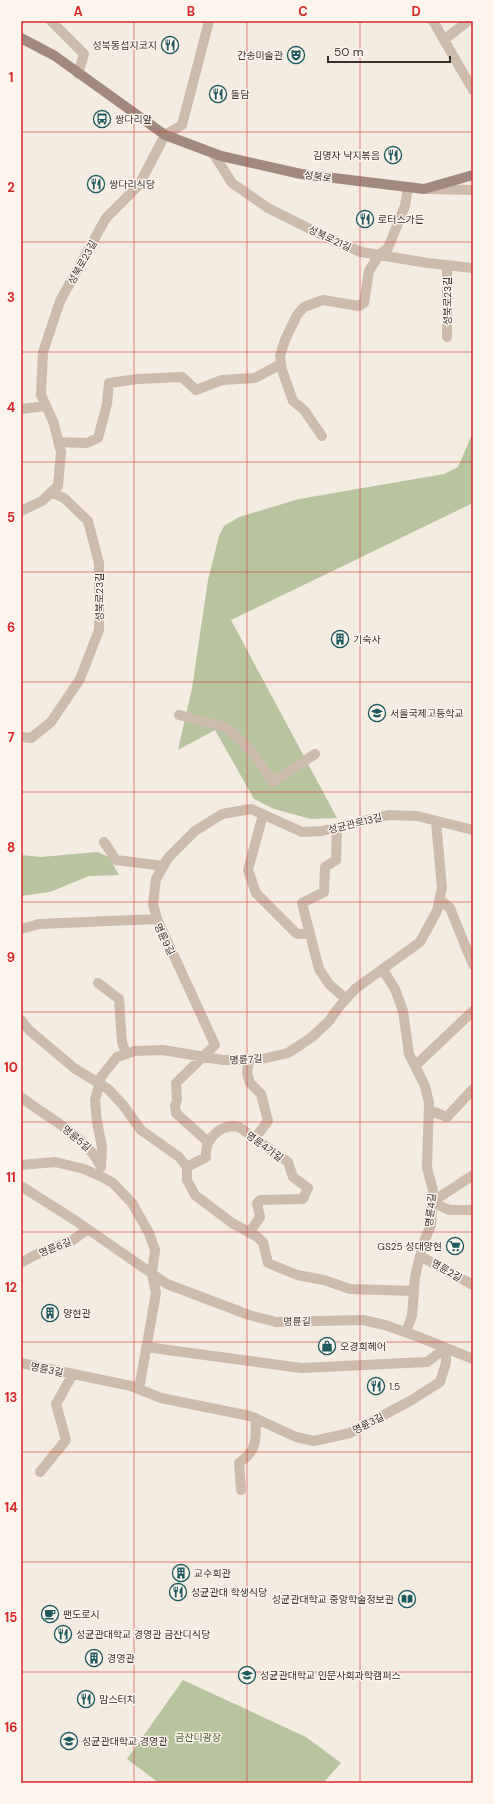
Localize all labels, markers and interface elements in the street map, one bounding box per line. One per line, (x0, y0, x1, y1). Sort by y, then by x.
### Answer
text: A (73, 3, 83, 20)
text: B (187, 3, 195, 20)
text: C (298, 3, 308, 20)
text: D (411, 3, 421, 20)
restaurant icon: 성북동섭지코지 (160, 35, 180, 55)
scale bar (328, 38, 450, 64)
place label: 성북동섭지코지 (93, 39, 157, 52)
text: 50 m (334, 44, 363, 60)
theatre icon: 간송미술관 (286, 45, 306, 65)
place label: 간송미술관 (237, 49, 284, 62)
text: 1 (9, 69, 13, 86)
restaurant icon: 돌담 (208, 84, 228, 104)
place label: 돌담 (231, 88, 250, 101)
bus stop icon: 쌍다리앞 (92, 109, 112, 129)
place label: 쌍다리앞 (115, 113, 152, 126)
restaurant icon: 김명자 낙지볶음 (383, 145, 403, 165)
place label: 김명자 낙지볶음 (313, 149, 380, 162)
street label: 성북로 (303, 168, 333, 185)
restaurant icon: 쌍다리식당 (86, 174, 106, 194)
place label: 쌍다리식당 (109, 178, 155, 191)
text: 2 (7, 179, 15, 196)
restaurant icon: 로터스가든 (355, 209, 375, 229)
place label: 로터스가든 (378, 213, 424, 226)
street label: 성북로21길 (306, 223, 353, 254)
street label: 성북로23길 (65, 238, 100, 287)
street label: 성북로23길 (441, 277, 454, 325)
text: 3 (7, 289, 15, 306)
text: 4 (7, 399, 15, 416)
text: 5 (7, 509, 15, 526)
street label: 성북로23길 (93, 573, 106, 621)
text: 6 (7, 619, 15, 636)
building icon: 기숙사 (330, 629, 350, 649)
place label: 기숙사 (353, 633, 381, 646)
school or university icon: 서울국제고등학교 (367, 703, 387, 723)
place label: 서울국제고등학교 (390, 707, 464, 720)
text: 7 (8, 729, 15, 746)
street label: 성균관로13길 (327, 811, 383, 836)
text: 8 (7, 839, 15, 856)
street label: 명륜9길 (151, 921, 178, 957)
text: 9 (7, 949, 15, 966)
street label: 명륜7길 (229, 1052, 263, 1067)
text: 10 (4, 1059, 18, 1076)
street label: 명륜5길 (60, 1123, 94, 1154)
street label: 명륜4가길 (244, 1129, 286, 1164)
text: 11 (6, 1169, 16, 1186)
street label: 명륜4길 (422, 1193, 439, 1227)
street label: 명륜6길 (37, 1235, 73, 1260)
supermarket icon: GS25 성대양현 (445, 1236, 465, 1256)
place label: GS25 성대양현 (377, 1240, 442, 1253)
street label: 명륜2길 (429, 1256, 464, 1284)
text: 12 (5, 1279, 17, 1296)
building icon: 양현관 (40, 1303, 60, 1323)
place label: 양현관 (63, 1307, 91, 1320)
street label: 명륜길 (283, 1315, 311, 1328)
shop icon: 오경희헤어 (317, 1336, 337, 1356)
place label: 오경희헤어 (340, 1340, 386, 1353)
street label: 명륜3길 (29, 1360, 65, 1379)
restaurant icon: 1.5 (366, 1376, 386, 1396)
place label: 1.5 (389, 1380, 400, 1393)
text: 13 (5, 1389, 17, 1406)
street label: 명륜3길 (350, 1410, 386, 1437)
text: 14 (4, 1499, 18, 1516)
building icon: 교수회관 (171, 1563, 191, 1583)
place label: 교수회관 (194, 1567, 232, 1580)
restaurant icon: 성균관대 학생식당 (168, 1582, 188, 1602)
place label: 성균관대 학생식당 (191, 1586, 267, 1599)
library icon: 성균관대학교 중앙학술정보관 (397, 1589, 417, 1609)
place label: 성균관대학교 중앙학술정보관 (272, 1593, 395, 1606)
cafe icon: 팬도로시 (40, 1604, 60, 1624)
place label: 팬도로시 (63, 1608, 100, 1621)
text: 15 (5, 1609, 17, 1626)
restaurant icon: 성균관대학교 경영관 금잔디식당 (53, 1624, 73, 1644)
place label: 성균관대학교 경영관 금잔디식당 (76, 1628, 210, 1641)
building icon: 경영관 (84, 1648, 104, 1668)
place label: 경영관 (107, 1652, 135, 1665)
school or university icon: 성균관대학교 인문사회과학캠퍼스 (237, 1665, 257, 1685)
place label: 성균관대학교 인문사회과학캠퍼스 (260, 1669, 401, 1682)
restaurant icon: 맘스터치 (76, 1689, 96, 1709)
place label: 맘스터치 (99, 1693, 136, 1706)
text: 16 (5, 1719, 17, 1736)
school or university icon: 성균관대학교 경영관 (59, 1731, 79, 1751)
park label: 금잔디광장 (175, 1731, 221, 1744)
place label: 성균관대학교 경영관 (82, 1735, 168, 1748)

